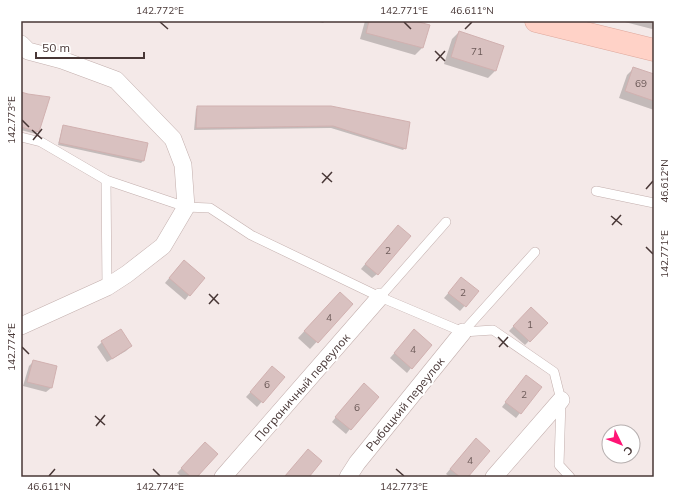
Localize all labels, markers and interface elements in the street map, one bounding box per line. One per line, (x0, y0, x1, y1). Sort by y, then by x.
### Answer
text: 142.772°E (136, 4, 184, 17)
text: 142.771°E (380, 4, 428, 17)
text: 46.611°N (450, 4, 494, 17)
scale bar (36, 34, 144, 60)
text: 50 m (42, 40, 70, 55)
house number: 71 (471, 45, 483, 58)
house number: 69 (635, 77, 647, 90)
text: 142.773°E (5, 96, 18, 144)
text: 46.612°N (658, 159, 671, 203)
text: 142.771°E (658, 230, 671, 278)
house number: 2 (385, 244, 391, 257)
house number: 2 (460, 286, 466, 299)
house number: 4 (326, 311, 332, 324)
house number: 1 (527, 318, 533, 331)
text: 142.774°E (5, 323, 18, 371)
street label: Пограничный переулок (251, 330, 353, 444)
house number: 4 (410, 343, 416, 356)
street label: Рыбацкий переулок (363, 354, 448, 454)
house number: 6 (264, 378, 270, 391)
house number: 2 (521, 388, 527, 401)
house number: 6 (354, 401, 360, 414)
north arrow (601, 424, 641, 464)
text: С (620, 443, 636, 459)
house number: 4 (467, 454, 473, 467)
text: 46.611°N (27, 480, 71, 493)
text: 142.774°E (136, 480, 184, 493)
text: 142.773°E (380, 480, 428, 493)

